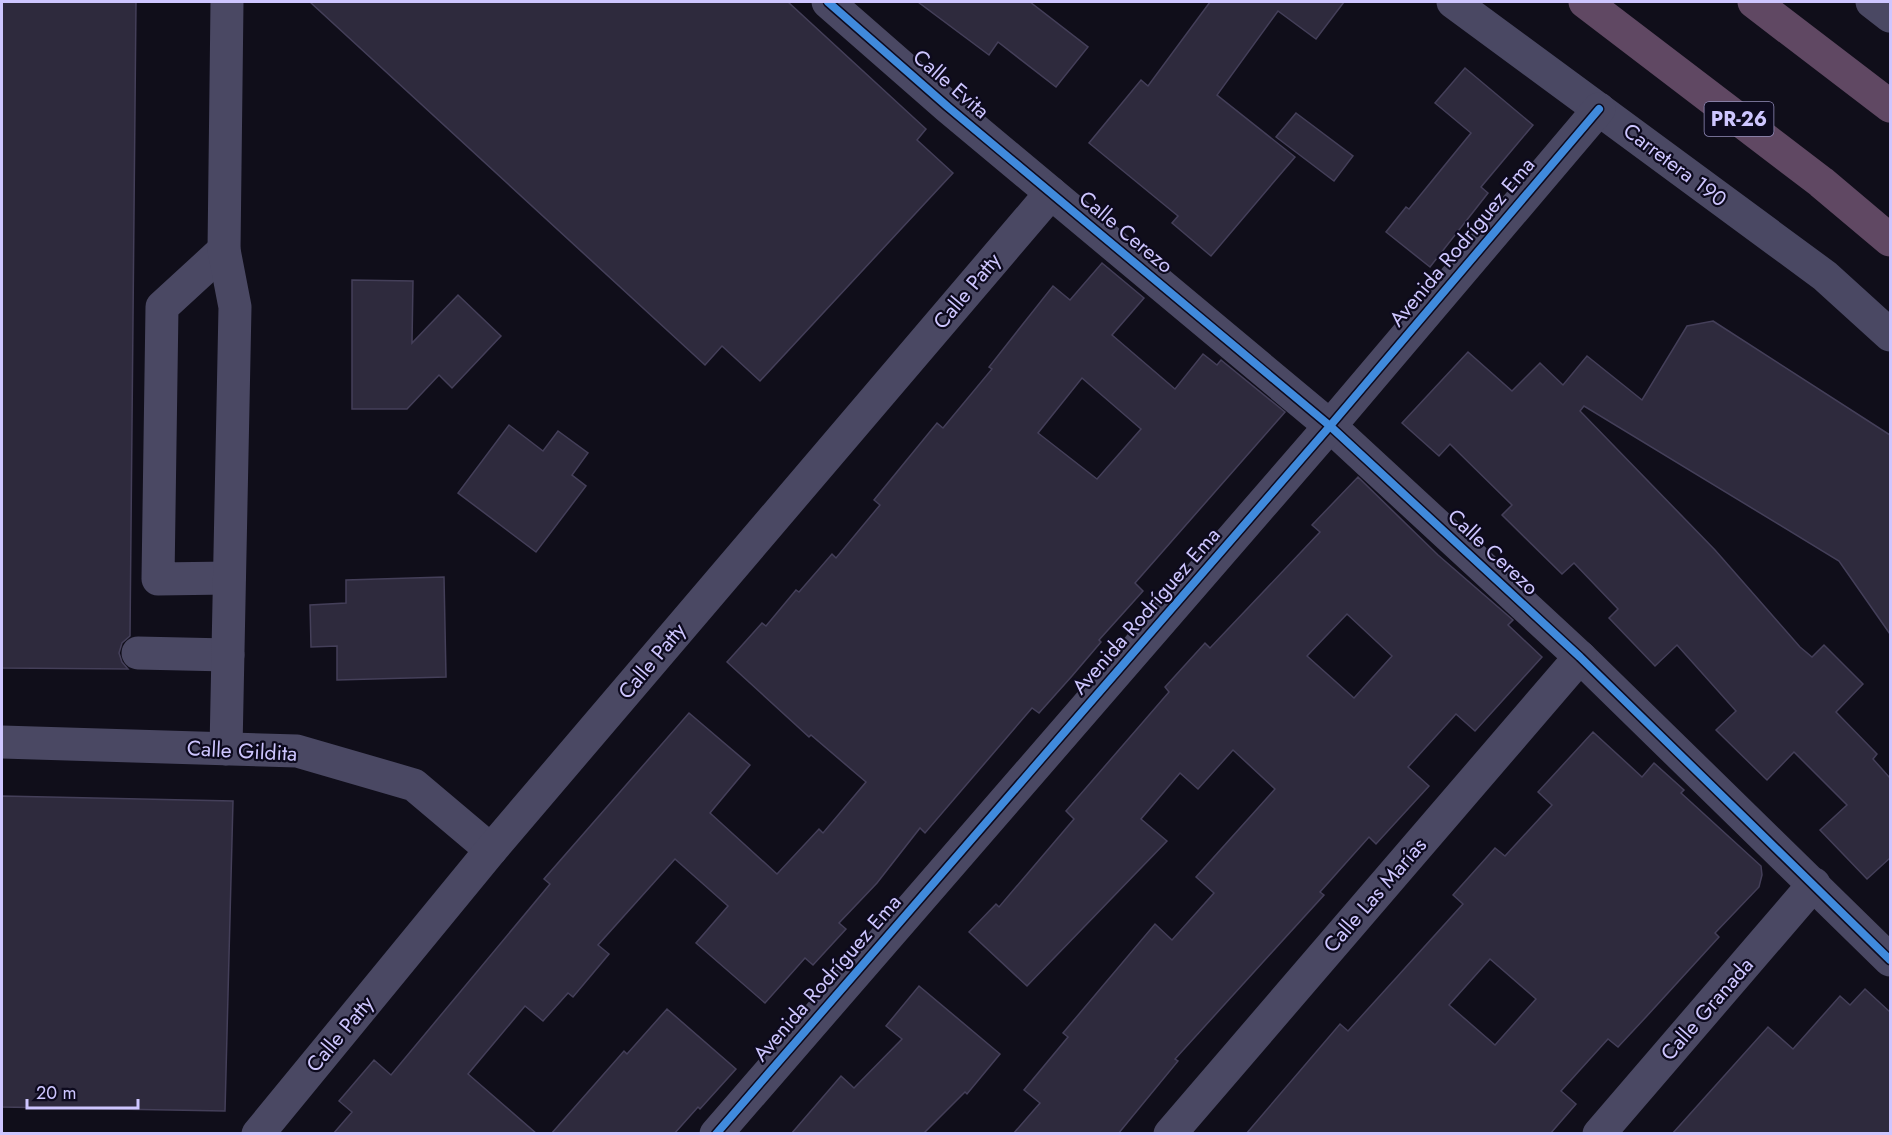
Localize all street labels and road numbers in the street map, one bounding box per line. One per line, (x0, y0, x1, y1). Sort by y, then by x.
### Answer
street label: Calle Evita (906, 42, 996, 126)
road number: PR-26 (1704, 102, 1774, 136)
street label: Carretera 190 (1617, 116, 1733, 214)
street label: Avenida Rodríguez Ema (1382, 151, 1542, 333)
street label: Calle Cerezo (1072, 184, 1180, 280)
street label: Calle Patty (926, 246, 1008, 336)
street label: Calle Cerezo (1441, 502, 1545, 602)
street label: Avenida Rodríguez Ema (1065, 521, 1227, 701)
street label: Calle Patty (611, 616, 693, 706)
street label: Calle Gildita (186, 733, 298, 769)
street label: Calle Las Marías (1316, 831, 1434, 959)
street label: Avenida Rodríguez Ema (746, 888, 908, 1068)
street label: Calle Granada (1654, 951, 1760, 1067)
street label: Calle Patty (299, 989, 381, 1079)

